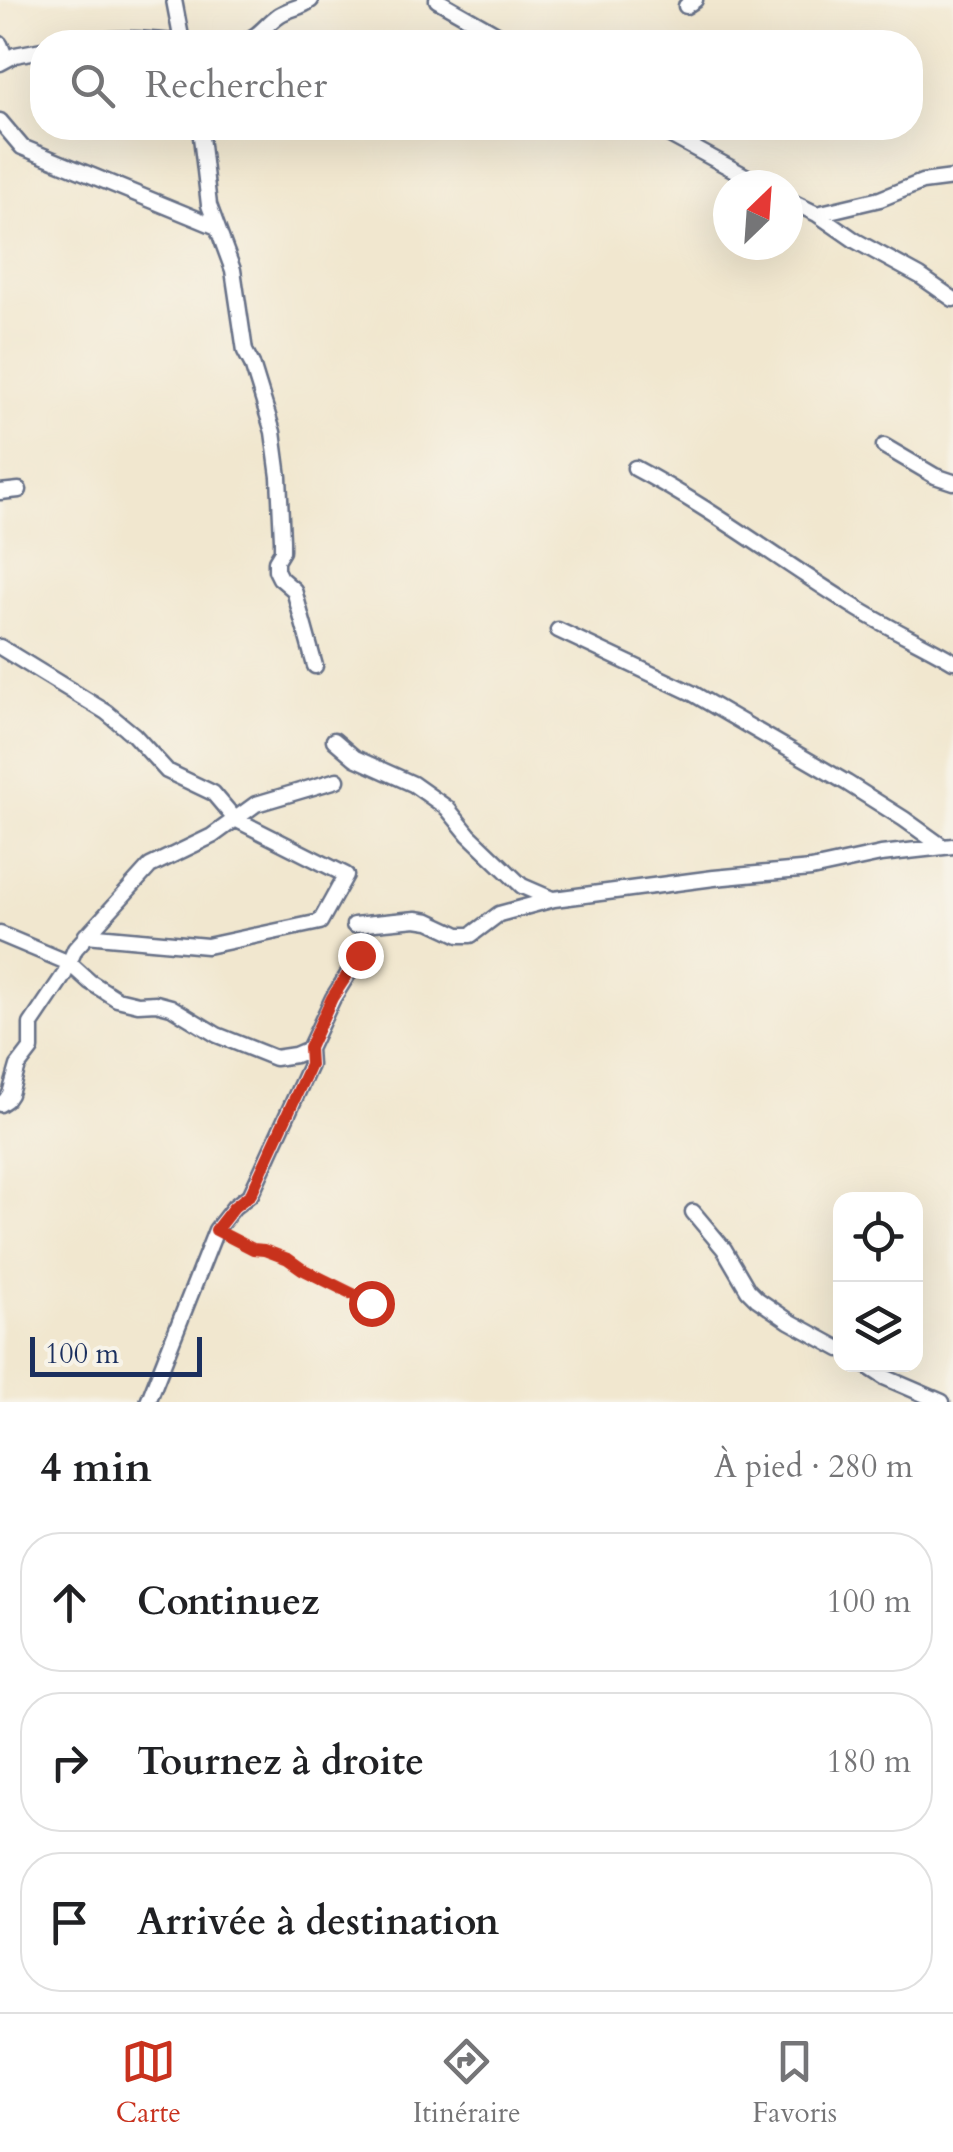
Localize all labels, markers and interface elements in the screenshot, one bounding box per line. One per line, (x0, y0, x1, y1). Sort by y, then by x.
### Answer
search box (30, 30, 923, 140)
icon: search (65, 58, 120, 113)
text: Rechercher (145, 59, 327, 111)
north arrow (713, 170, 803, 260)
route end (338, 933, 384, 979)
map controls (833, 1192, 923, 1372)
button: locate (833, 1192, 923, 1282)
route start (349, 1281, 395, 1327)
button: layers (833, 1282, 923, 1372)
scale bar (30, 1332, 202, 1376)
text: 100 m (45, 1335, 119, 1373)
text: 4 min (40, 1439, 152, 1496)
text: À pied · 280 m (714, 1445, 913, 1489)
icon: ahead (42, 1575, 97, 1630)
text: Continuez (137, 1576, 320, 1628)
text: 100 m (826, 1580, 911, 1624)
icon: right (42, 1735, 97, 1790)
text: Tournez à droite (137, 1736, 424, 1788)
text: 180 m (826, 1740, 911, 1784)
icon: arrive (42, 1895, 97, 1950)
text: Arrivée à destination (137, 1896, 499, 1948)
tab: Carte (116, 2034, 181, 2132)
tab: Itinéraire (413, 2034, 521, 2132)
tab: Favoris (752, 2034, 837, 2132)

